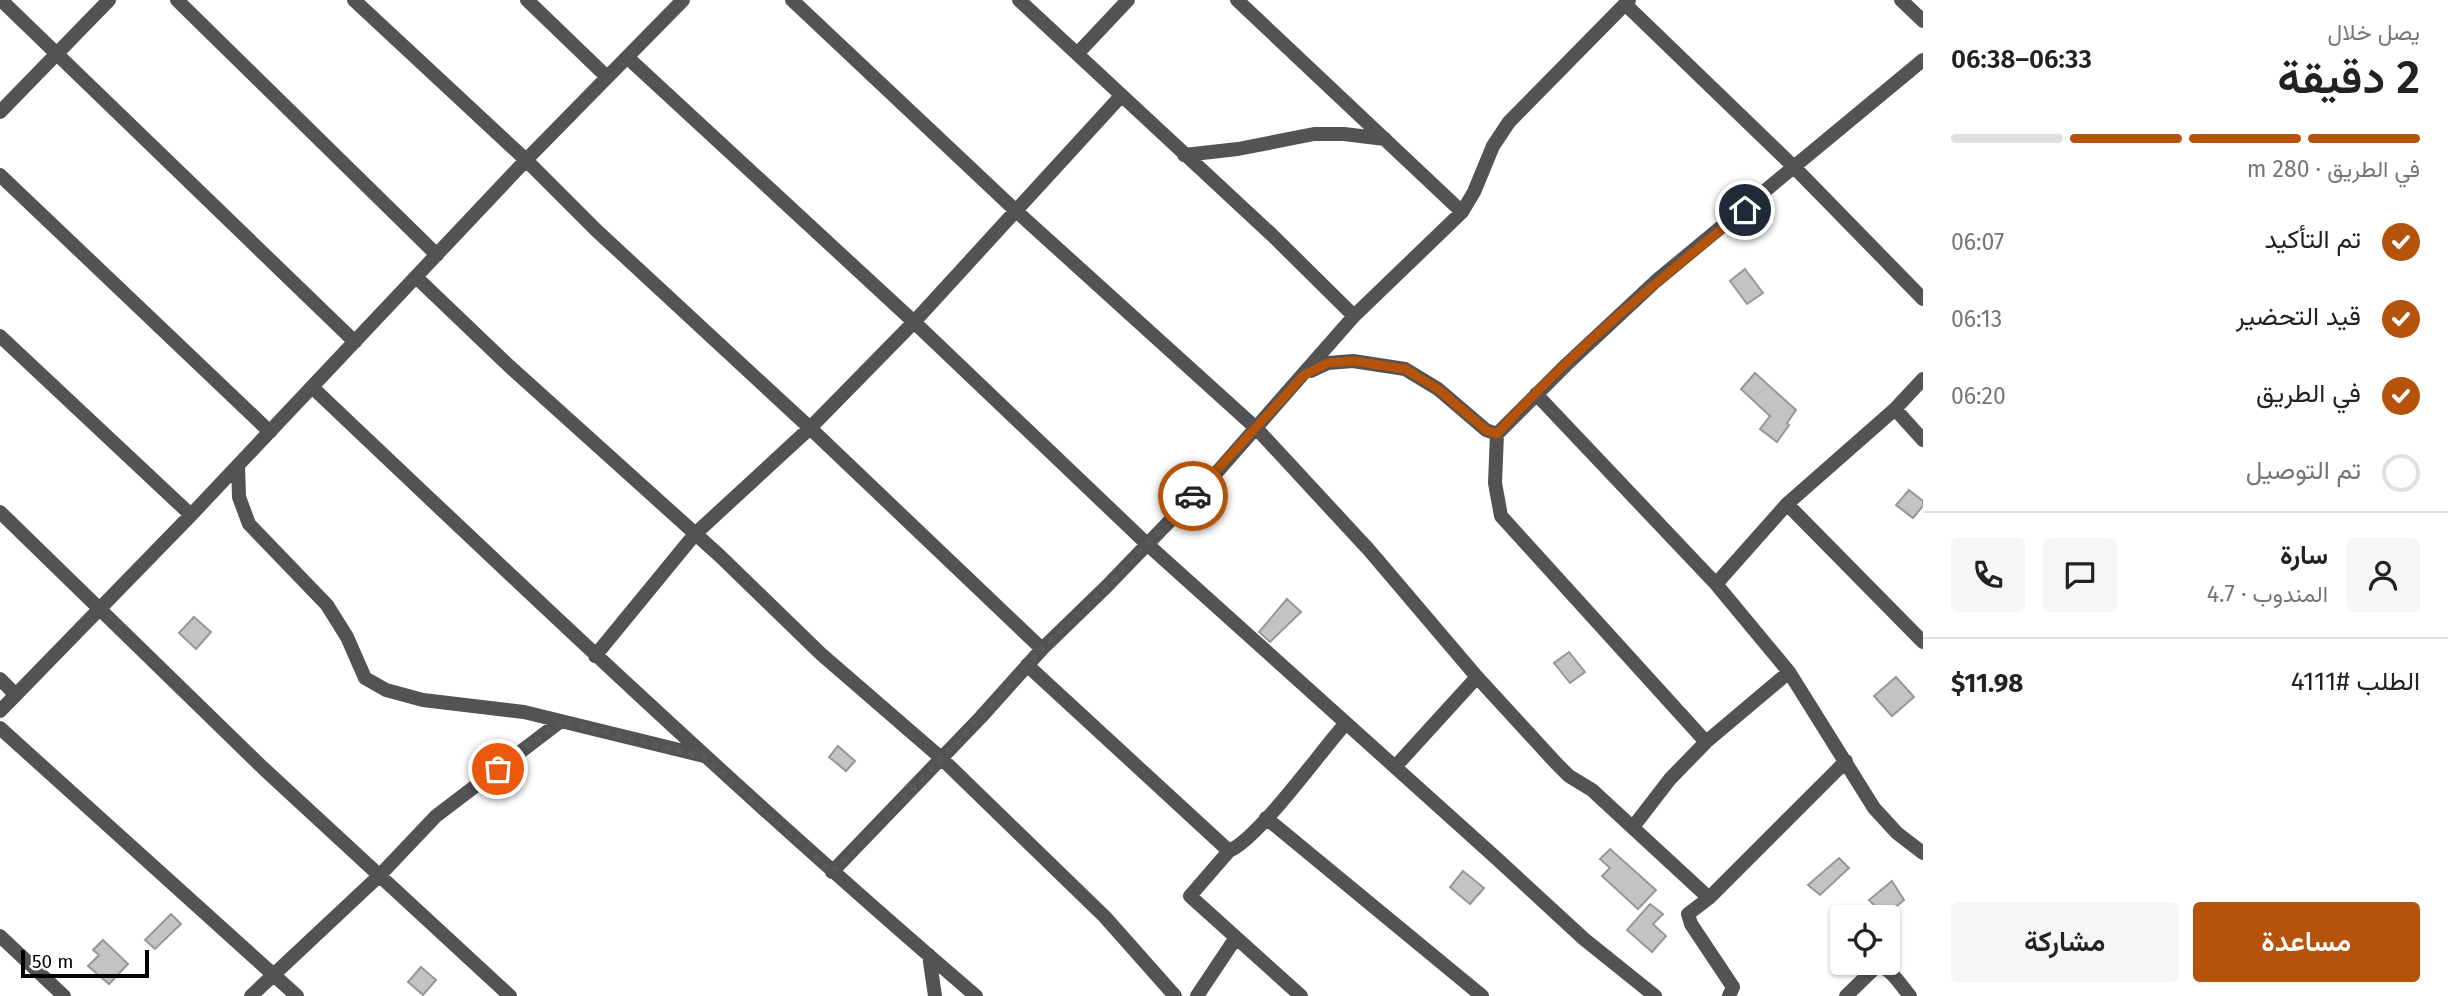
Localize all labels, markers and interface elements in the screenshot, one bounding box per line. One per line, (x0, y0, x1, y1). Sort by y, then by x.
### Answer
text: يصل خلال (2328, 18, 2420, 46)
text: 06:33–06:38 (1951, 44, 2092, 75)
text: 2 دقيقة (2277, 50, 2420, 105)
text: في الطريق · 280 m (2247, 155, 2420, 183)
pin (1715, 180, 1775, 240)
icon: home (1726, 191, 1764, 229)
icon: check (2382, 223, 2420, 261)
text: تم التأكيد (2265, 224, 2361, 255)
text: 06:07 (1951, 228, 2004, 256)
icon: check (2382, 300, 2420, 338)
text: قيد التحضير (2236, 301, 2361, 332)
text: 06:13 (1951, 305, 2002, 333)
icon: check (2382, 377, 2420, 415)
text: في الطريق (2256, 378, 2361, 409)
text: 06:20 (1951, 382, 2006, 410)
text: تم التوصيل (2246, 455, 2361, 486)
courier (1158, 461, 1228, 531)
icon: car (1174, 477, 1212, 515)
button: phone (1951, 538, 2025, 612)
button: chat (2043, 538, 2117, 612)
button: person (2346, 538, 2420, 612)
text: سارة (2280, 540, 2328, 571)
text: المندوب · 4.7 (2207, 580, 2328, 608)
text: الطلب #4111 (2291, 666, 2420, 697)
text: $11.98 (1951, 668, 2023, 699)
pin (468, 739, 528, 799)
icon: bag (479, 750, 517, 788)
button: مشاركة (1951, 902, 2179, 982)
button: مساعدة (2193, 902, 2420, 982)
map controls (1830, 905, 1900, 975)
button: locate (1830, 905, 1900, 975)
scale bar (21, 947, 149, 979)
text: 50 m (32, 950, 73, 973)

